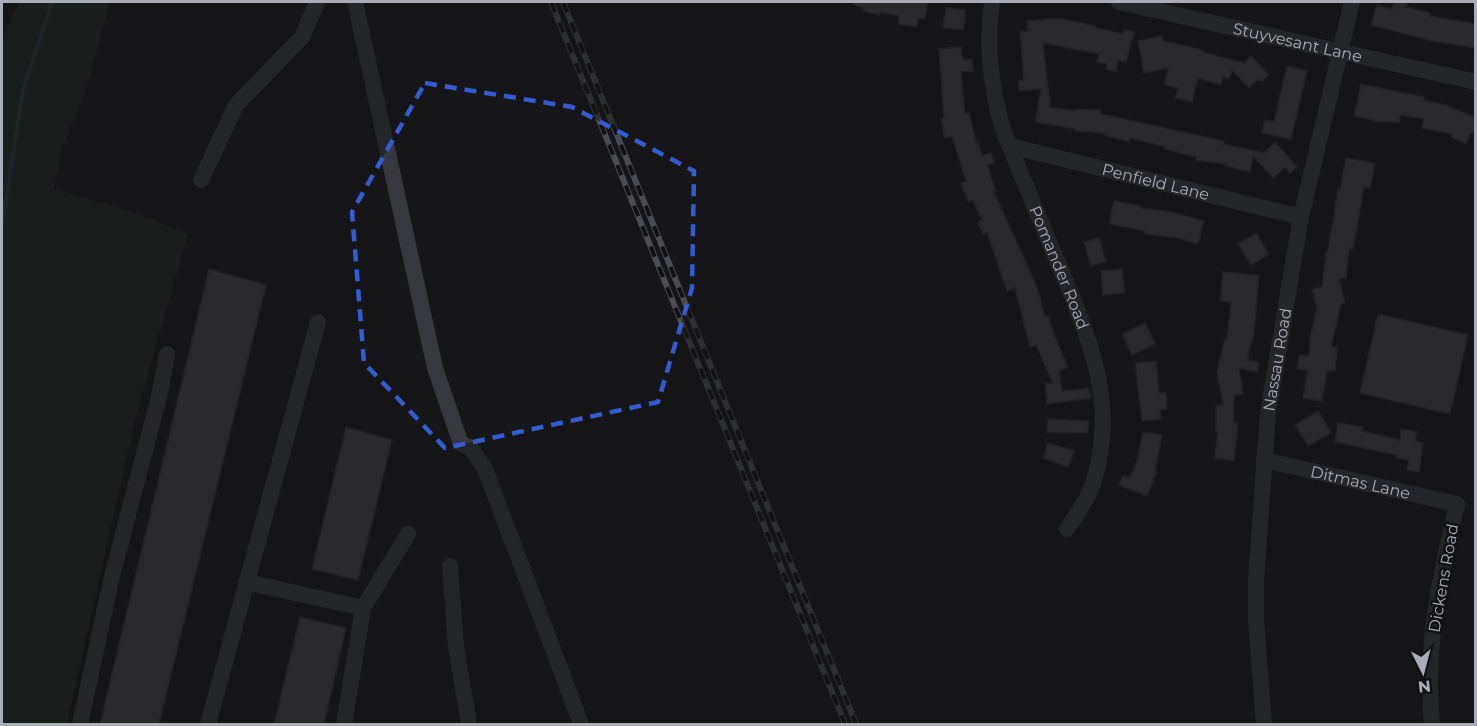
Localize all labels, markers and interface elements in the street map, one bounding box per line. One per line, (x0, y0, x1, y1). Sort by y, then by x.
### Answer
street label: Stuyvesant Lane (1231, 19, 1364, 66)
street label: Penfield Lane (1100, 160, 1211, 204)
street label: Pomander Road (1025, 203, 1093, 332)
street label: Nassau Road (1259, 307, 1295, 413)
street label: Ditmas Lane (1309, 462, 1412, 503)
street label: Dickens Road (1425, 522, 1462, 634)
north arrow (1393, 642, 1453, 702)
text: N (1417, 676, 1432, 697)

